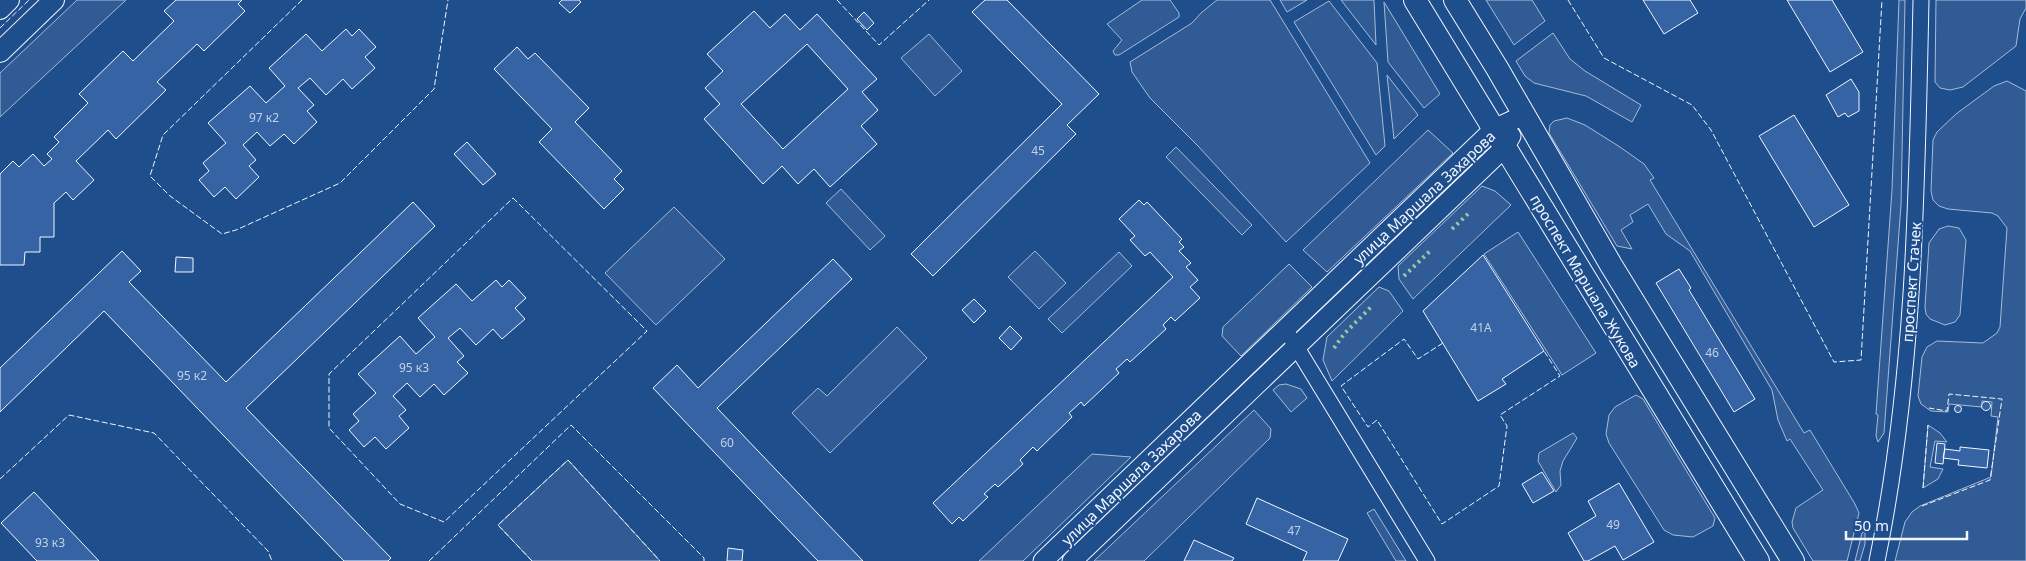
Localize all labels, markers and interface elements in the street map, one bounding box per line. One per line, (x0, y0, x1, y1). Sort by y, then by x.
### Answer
house number: 97 к2 (249, 109, 279, 126)
street label: улица Маршала Захарова (1349, 126, 1499, 268)
house number: 45 (1031, 142, 1045, 159)
street label: проспект Маршала Жукова (1526, 191, 1646, 371)
street label: проспект Стачек (1897, 221, 1925, 343)
house number: 41А (1470, 319, 1492, 336)
house number: 46 (1705, 344, 1719, 361)
house number: 95 к3 (399, 359, 429, 376)
house number: 95 к2 (177, 367, 207, 384)
street label: улица Маршала Захарова (1057, 405, 1205, 549)
house number: 60 (720, 434, 734, 451)
scale bar (1846, 508, 1967, 540)
text: 50 m (1854, 515, 1889, 535)
house number: 49 (1606, 516, 1620, 533)
house number: 47 (1287, 522, 1301, 539)
house number: 93 к3 (35, 534, 65, 551)

